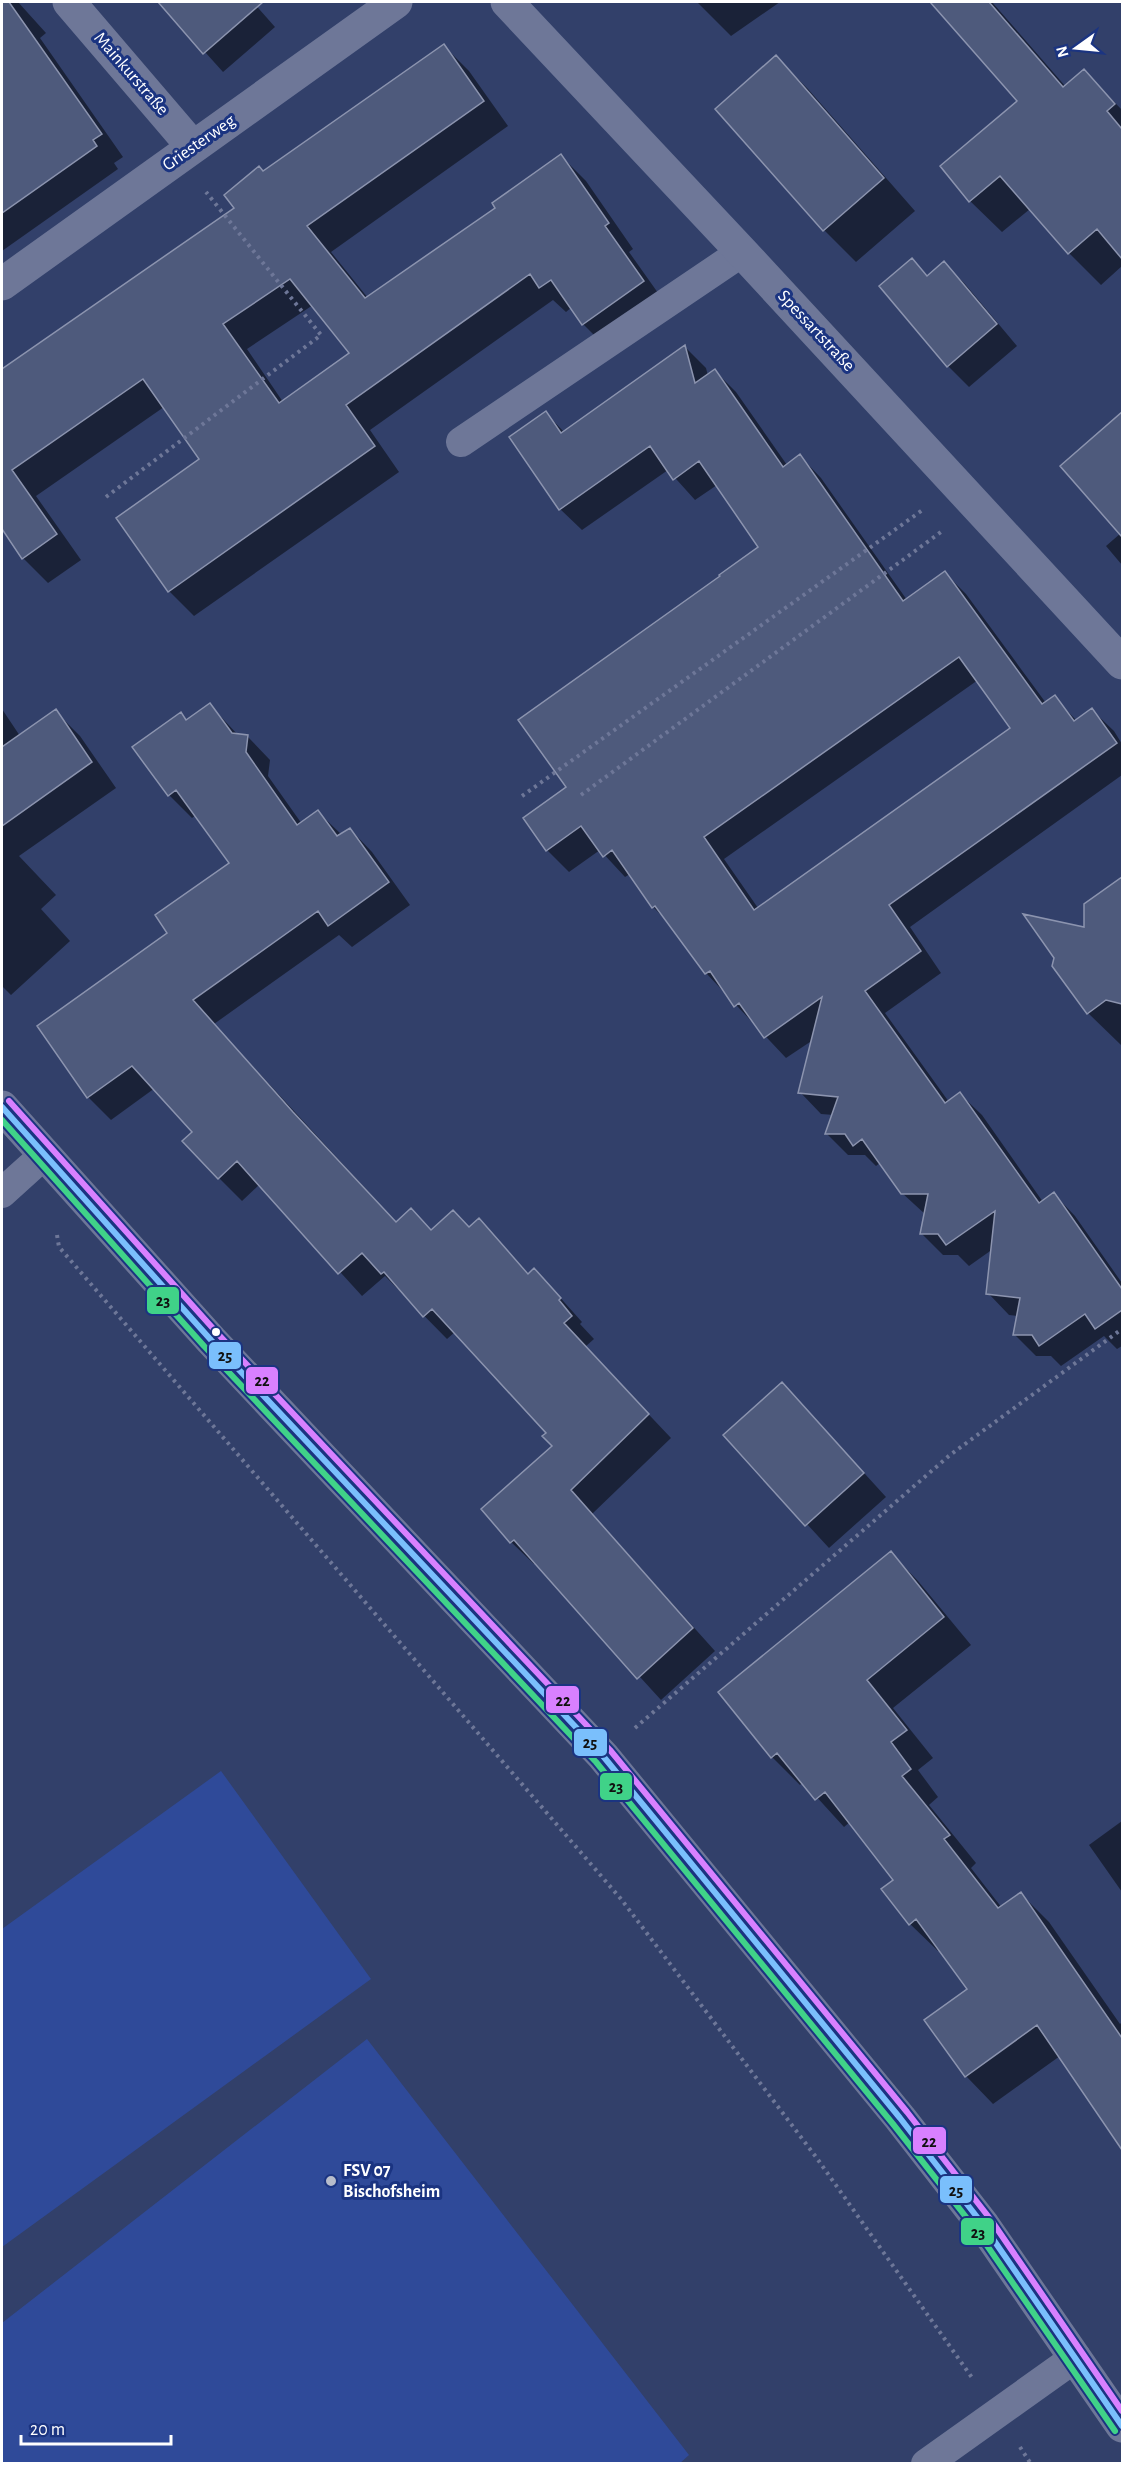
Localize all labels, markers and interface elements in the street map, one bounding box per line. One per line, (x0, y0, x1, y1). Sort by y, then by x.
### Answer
north arrow (1046, 18, 1106, 78)
street label: Mainkurstraße (90, 29, 172, 119)
text: N (1053, 44, 1072, 59)
street label: Griesterweg (159, 111, 239, 175)
street label: Spessartstraße (774, 287, 858, 375)
line badge: 23 (146, 1286, 180, 1315)
text: 23 (156, 1293, 170, 1309)
unlabelled marker (210, 1326, 222, 1338)
line badge: 25 (208, 1341, 242, 1370)
text: 25 (218, 1348, 232, 1364)
line badge: 22 (245, 1366, 279, 1395)
text: 22 (254, 1373, 270, 1389)
line badge: 22 (545, 1685, 580, 1714)
text: 22 (555, 1693, 571, 1709)
line badge: 25 (573, 1728, 608, 1757)
text: 25 (583, 1735, 597, 1751)
line badge: 23 (599, 1772, 633, 1801)
text: 23 (609, 1779, 623, 1795)
line badge: 22 (912, 2126, 947, 2155)
text: 22 (921, 2134, 937, 2150)
place label: FSV 07 Bischofsheim (343, 2162, 440, 2201)
marker: FSV 07 Bischofsheim (324, 2174, 338, 2188)
line badge: 25 (939, 2175, 973, 2204)
text: 25 (949, 2183, 963, 2199)
line badge: 23 (960, 2217, 995, 2246)
text: 23 (971, 2225, 985, 2241)
scale bar (21, 2408, 171, 2446)
text: 20 m (30, 2421, 65, 2439)

